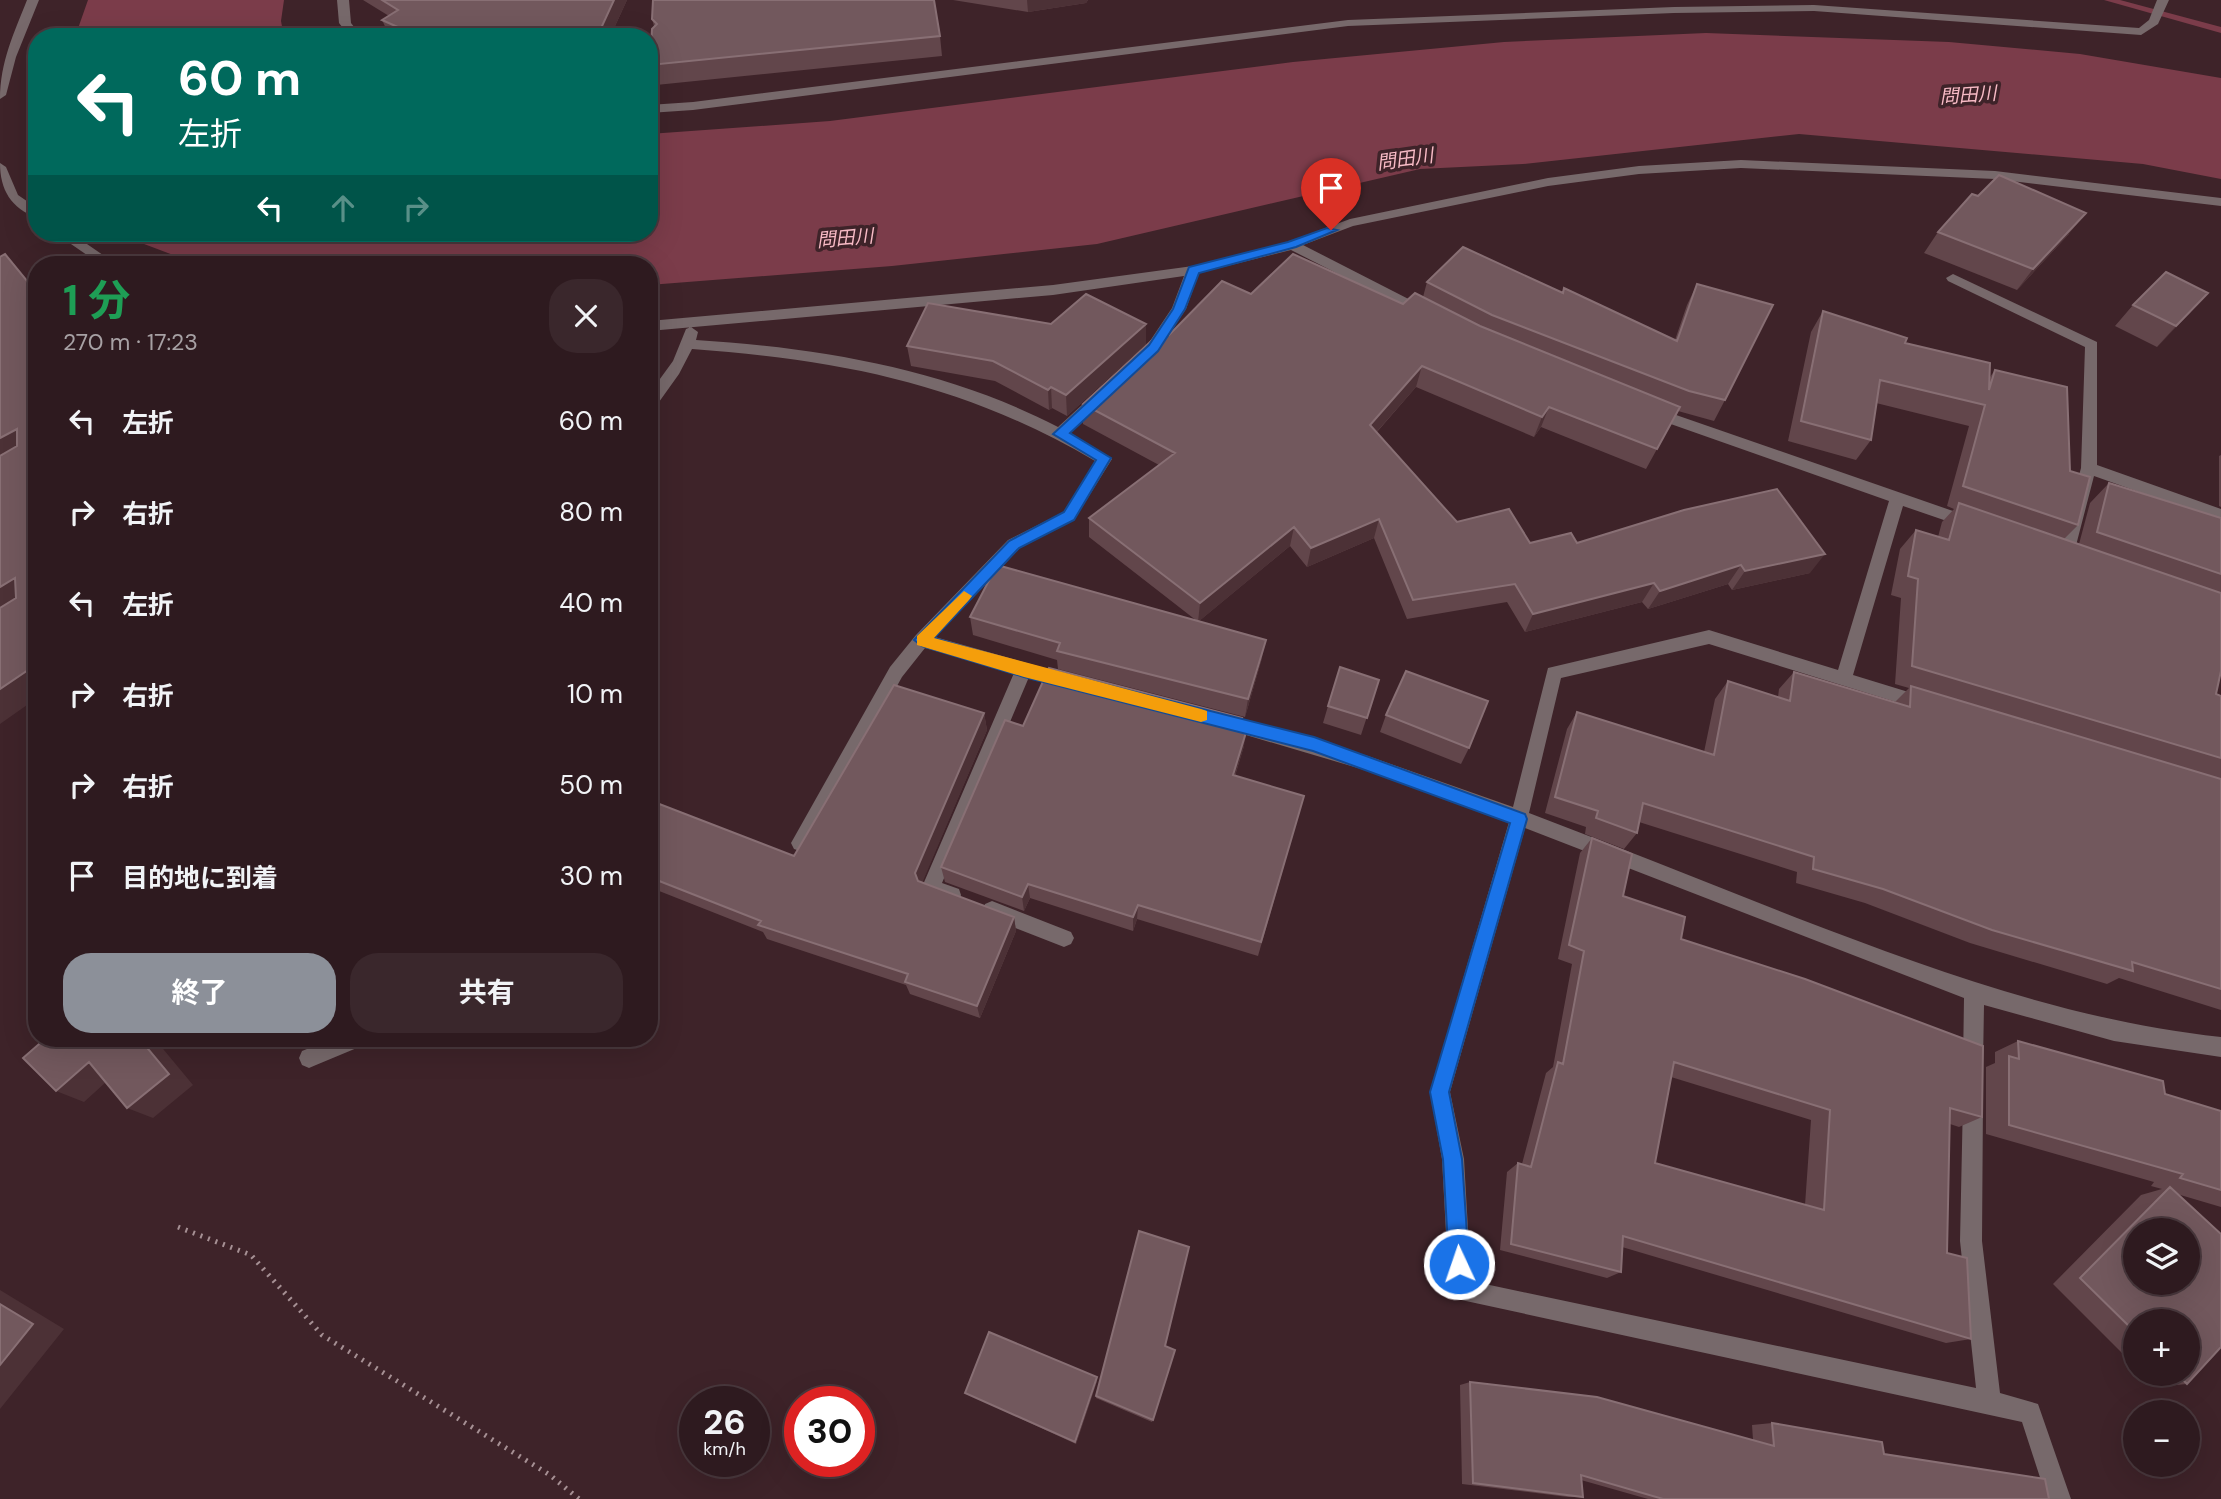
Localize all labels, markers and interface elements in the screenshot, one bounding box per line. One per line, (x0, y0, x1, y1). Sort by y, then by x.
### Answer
text: 60 m (178, 46, 301, 110)
icon: left (63, 56, 154, 147)
water label: 問田川 (1939, 80, 1999, 109)
text: 左折 (178, 113, 242, 155)
water label: 問田川 (1375, 142, 1437, 175)
pin (1301, 158, 1361, 230)
icon: arrive (1312, 169, 1350, 207)
icon: left (251, 189, 289, 227)
icon: ahead (324, 189, 362, 227)
icon: right (397, 189, 435, 227)
water label: 問田川 (816, 223, 876, 253)
text: 1 分 (63, 273, 130, 328)
button: close (549, 279, 623, 353)
text: 270 m · 17:23 (63, 327, 198, 357)
icon: left (63, 402, 101, 440)
text: 60 m (559, 404, 623, 438)
text: 左折 (122, 406, 174, 440)
icon: right (63, 493, 101, 531)
text: 80 m (559, 495, 623, 529)
text: 右折 (122, 497, 174, 531)
icon: left (63, 584, 101, 622)
text: 40 m (559, 586, 623, 620)
text: 左折 (122, 588, 174, 622)
icon: right (63, 675, 101, 713)
text: 10 m (567, 677, 623, 711)
text: 右折 (122, 679, 174, 713)
icon: right (63, 766, 101, 804)
text: 50 m (559, 768, 623, 802)
text: 右折 (122, 770, 174, 804)
icon: arrive (63, 857, 101, 895)
text: 30 m (560, 859, 623, 893)
text: 目的地に到着 (122, 861, 278, 895)
button: 終了 (63, 953, 336, 1033)
button: 共有 (350, 953, 623, 1033)
map controls (2123, 1218, 2200, 1477)
button: layers (2123, 1218, 2200, 1295)
position arrow (1422, 1227, 1496, 1301)
button: + (2123, 1309, 2200, 1386)
speed limit sign: 30 (784, 1386, 875, 1477)
text: 26 (703, 1399, 746, 1445)
button: − (2123, 1400, 2200, 1477)
text: km/h (703, 1437, 746, 1461)

